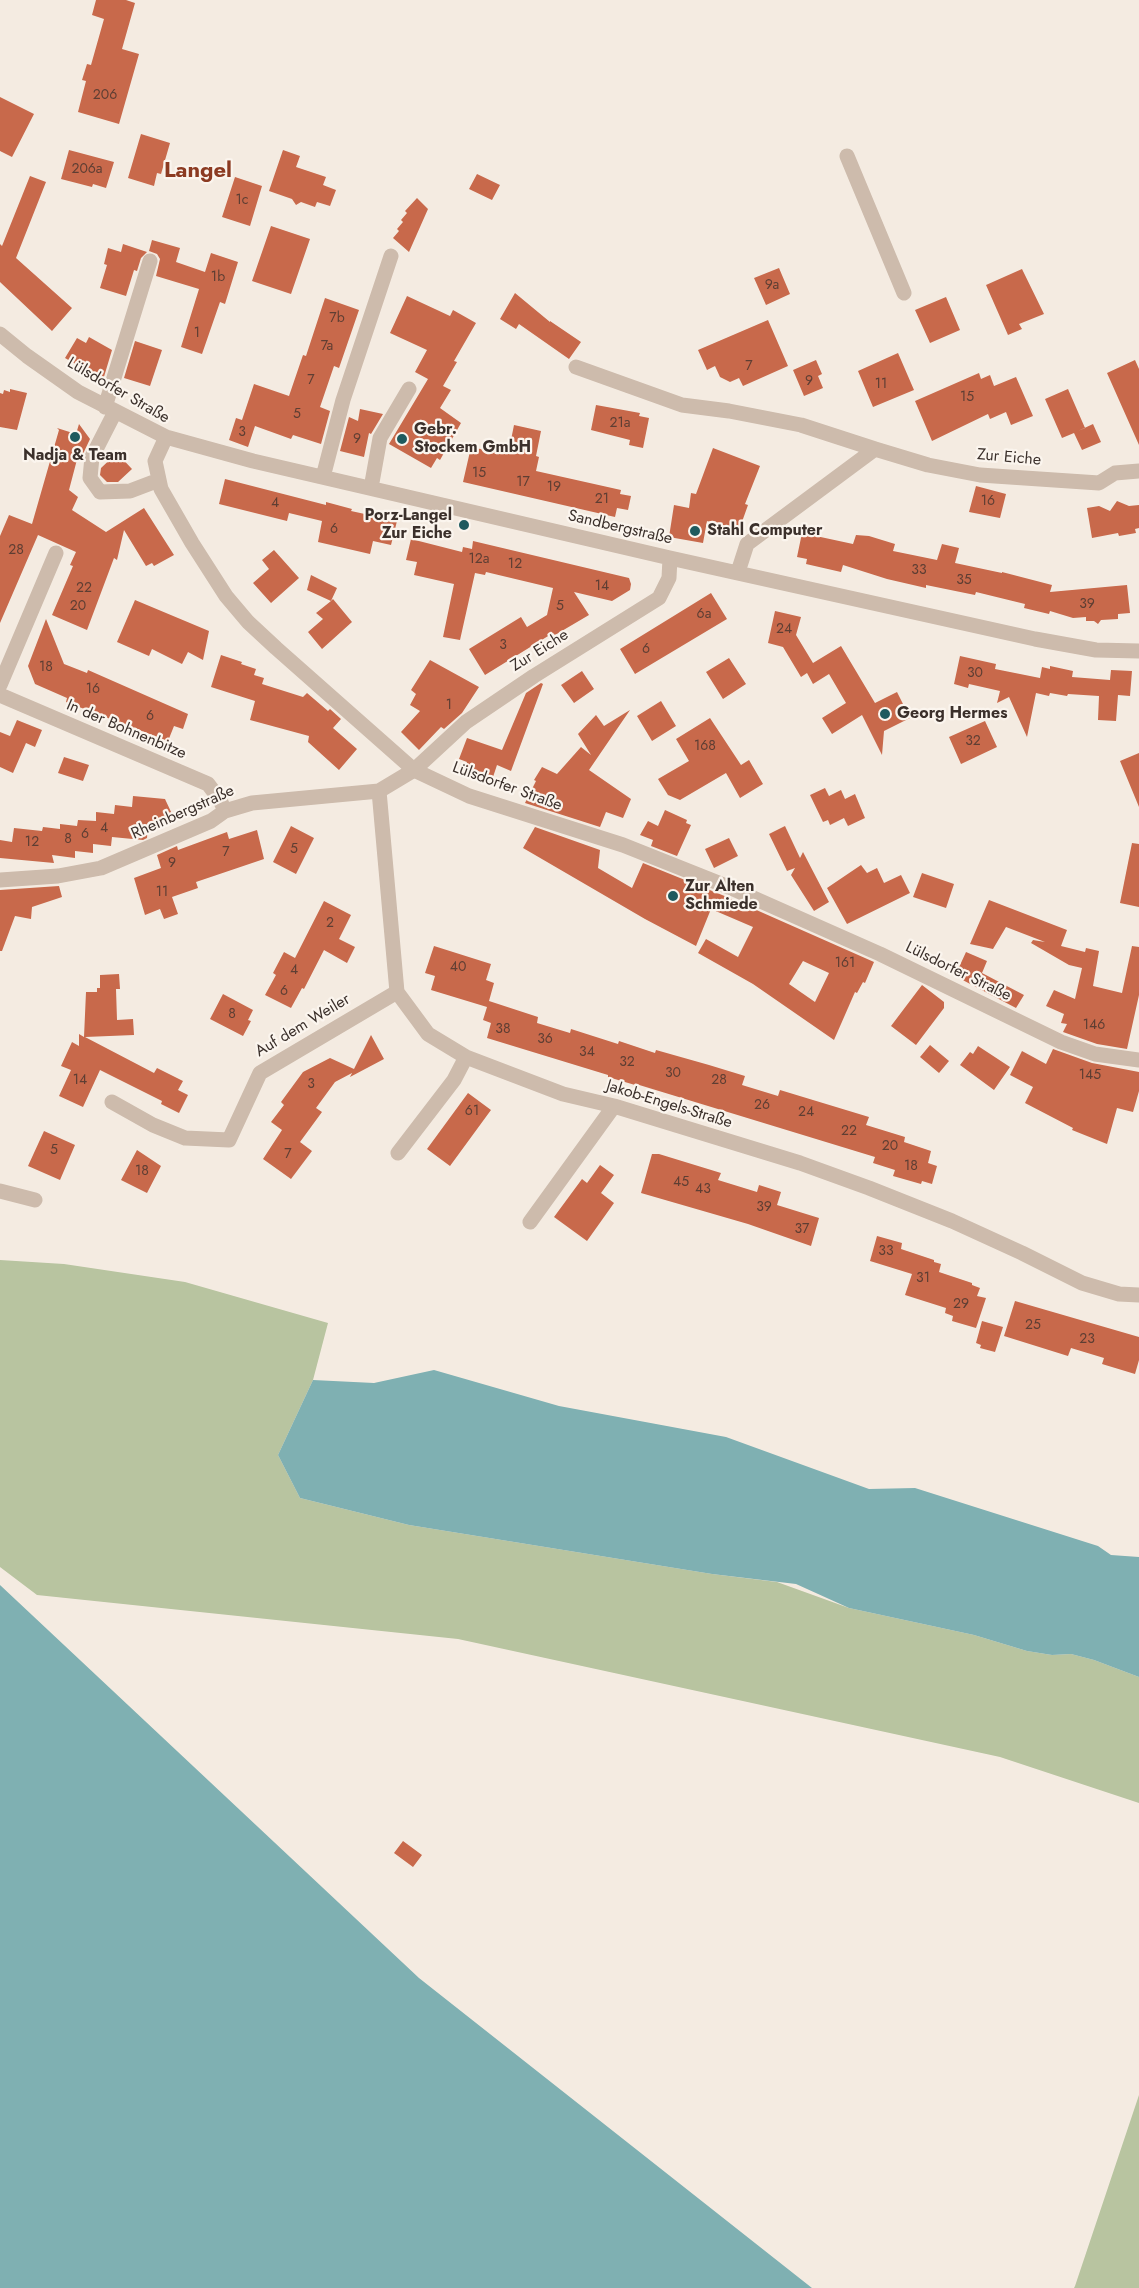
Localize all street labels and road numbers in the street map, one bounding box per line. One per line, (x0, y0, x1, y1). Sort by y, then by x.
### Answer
street label: Lülsdorfer Straße (63, 354, 173, 428)
street label: Zur Eiche (976, 446, 1042, 470)
street label: Sandbergstraße (566, 507, 674, 549)
street label: Zur Eiche (508, 626, 572, 676)
street label: In der Bohnenbitze (63, 696, 189, 764)
street label: Lülsdorfer Straße (450, 758, 564, 816)
street label: Rheinbergstraße (129, 782, 237, 844)
street label: Lülsdorfer Straße (902, 938, 1014, 1006)
street label: Auf dem Weiler (252, 990, 354, 1062)
street label: Jakob-Engels-Straße (604, 1077, 734, 1133)

